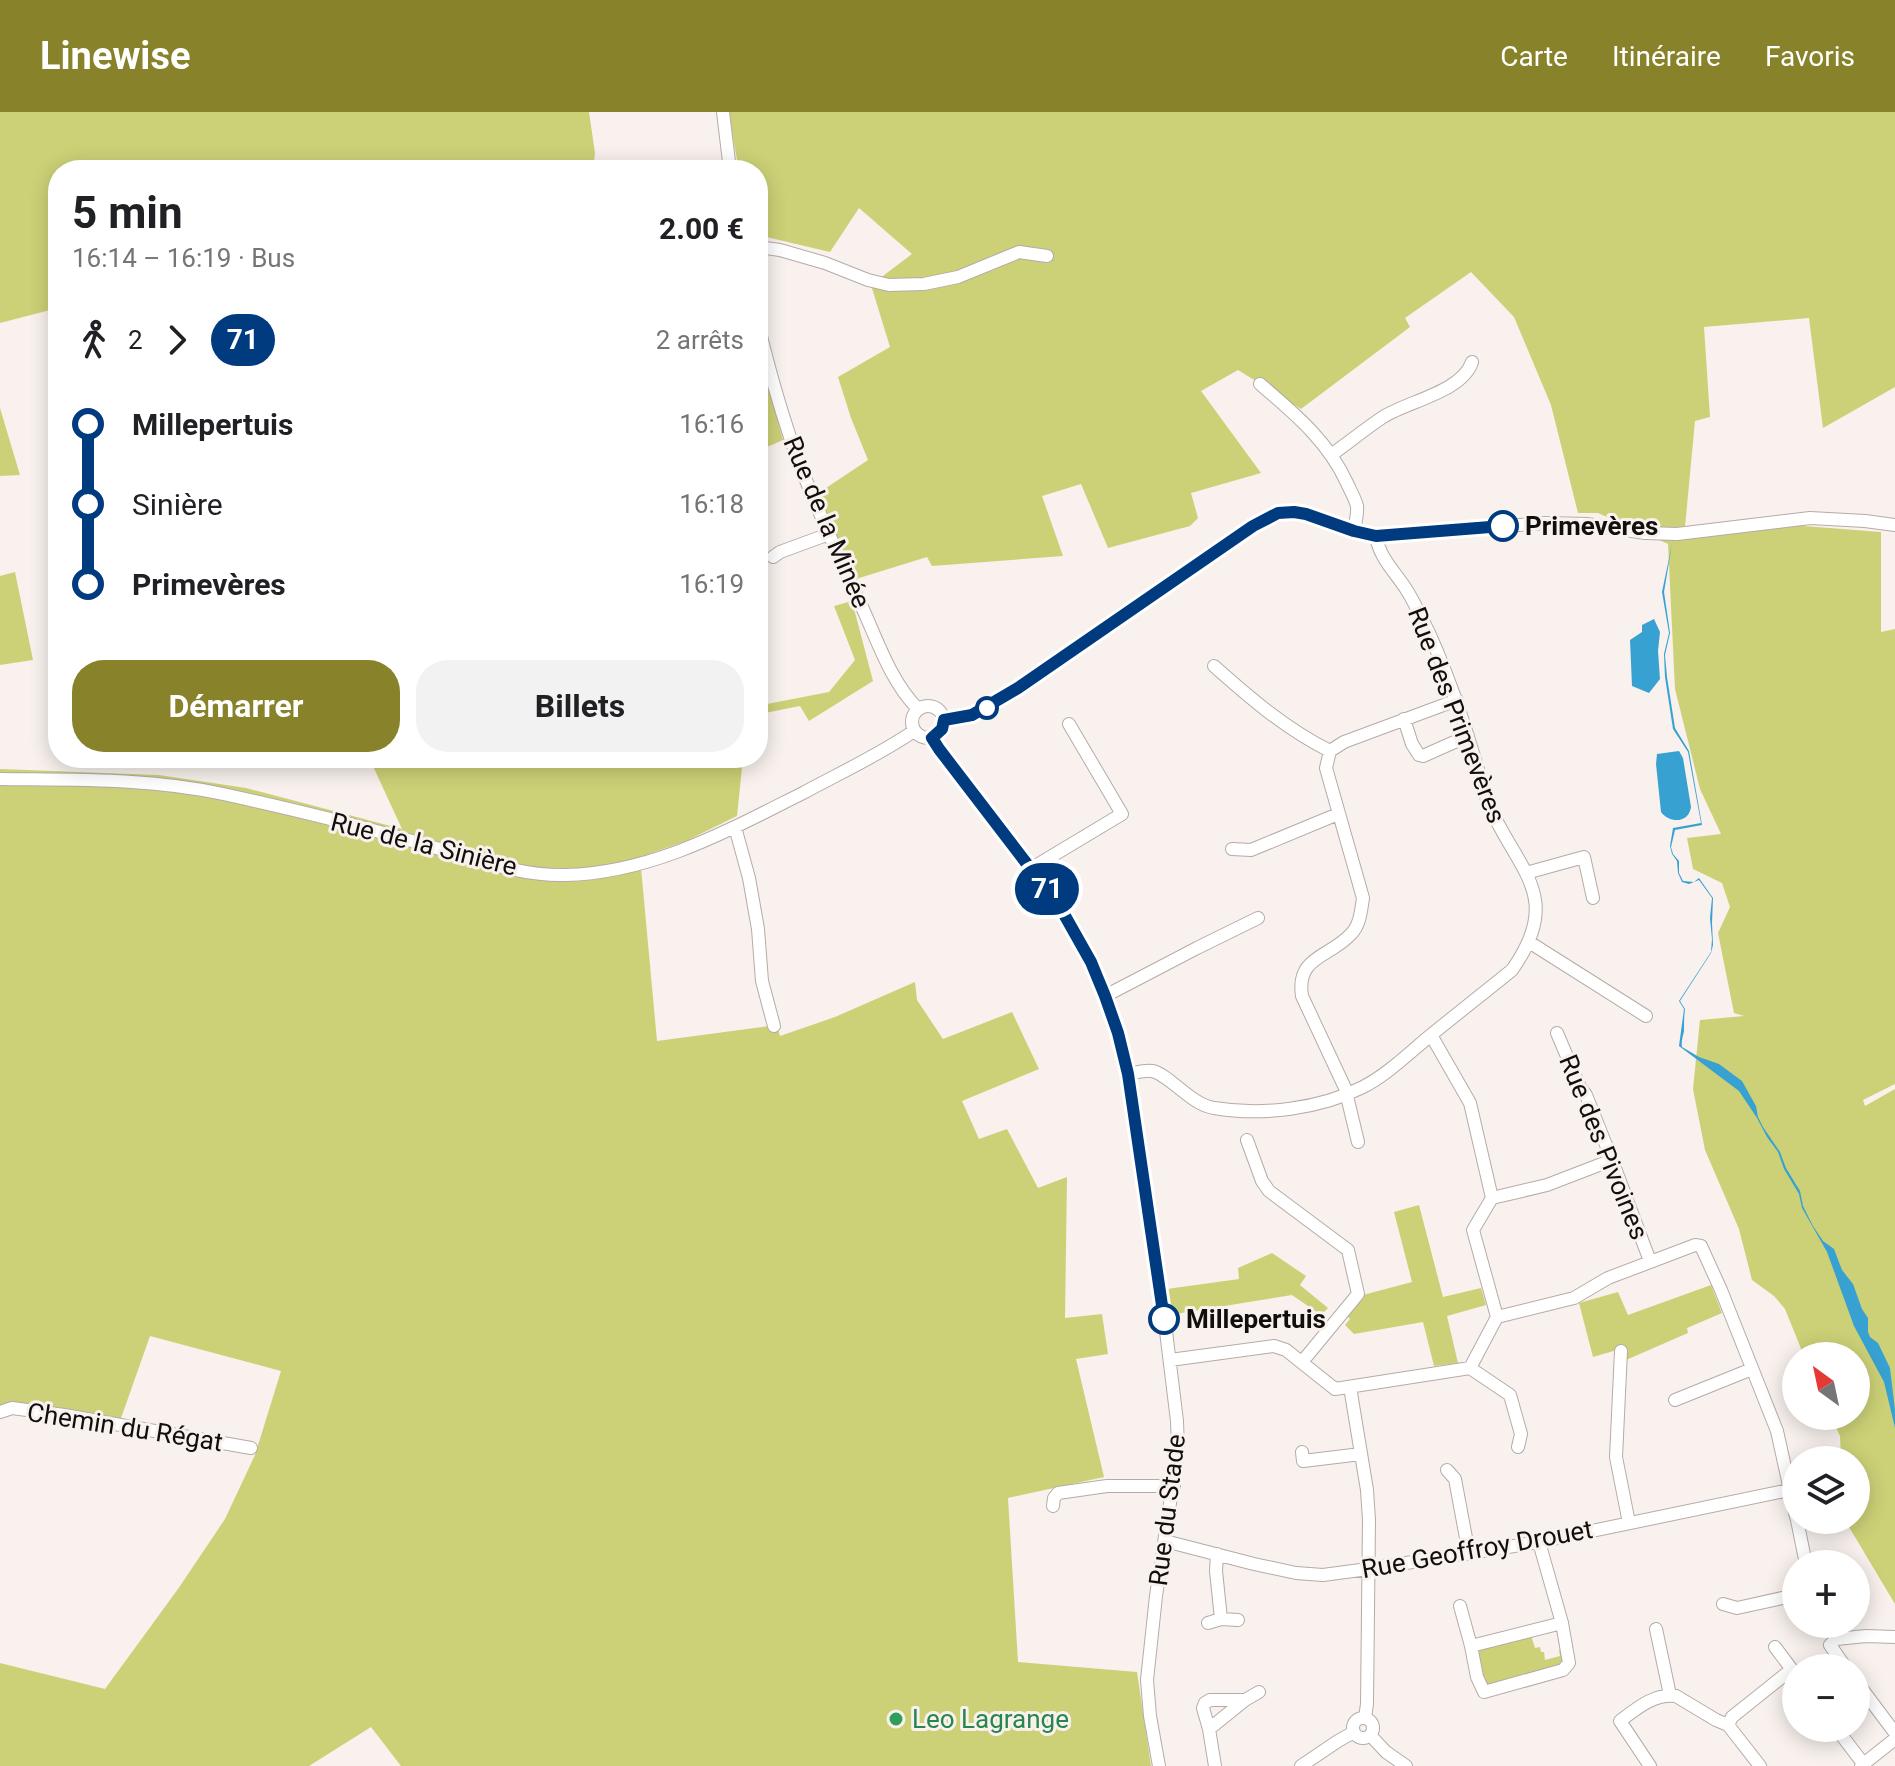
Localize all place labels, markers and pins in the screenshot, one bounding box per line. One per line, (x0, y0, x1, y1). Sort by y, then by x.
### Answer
marker: Primevères (1488, 511, 1518, 541)
place label: Primevères (1525, 511, 1658, 541)
unlabelled marker (976, 697, 998, 719)
marker: Millepertuis (1149, 1304, 1179, 1334)
place label: Millepertuis (1186, 1304, 1326, 1334)
place label: Leo Lagrange (912, 1704, 1069, 1734)
marker: Leo Lagrange (887, 1710, 905, 1728)

